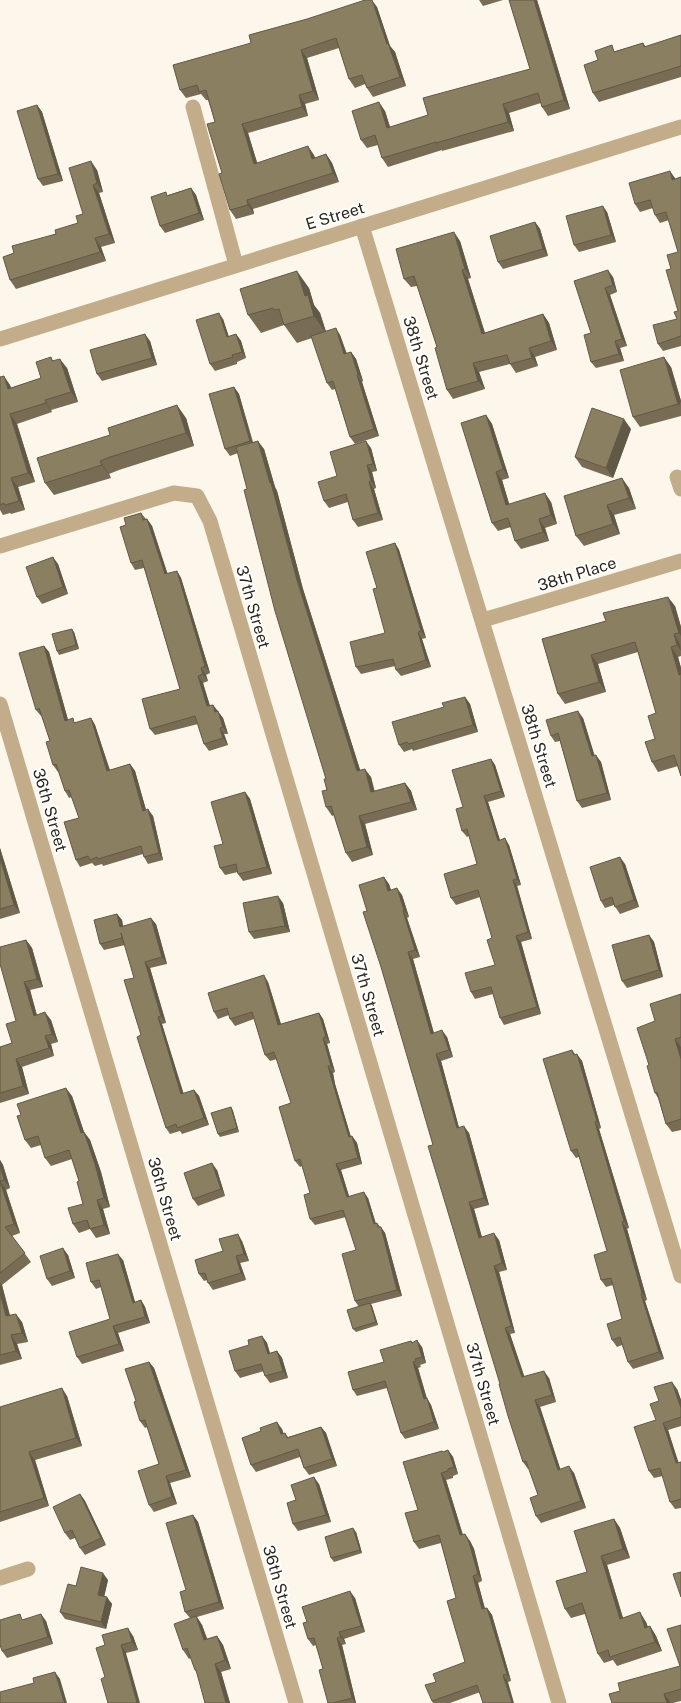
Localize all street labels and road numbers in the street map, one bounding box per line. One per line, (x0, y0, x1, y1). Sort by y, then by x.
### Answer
street label: E Street (303, 198, 367, 234)
street label: 38th Street (399, 314, 443, 402)
street label: 38th Place (535, 553, 619, 595)
street label: 37th Street (232, 563, 274, 651)
street label: 38th Street (517, 702, 561, 790)
street label: 36th Street (29, 766, 71, 854)
street label: 37th Street (347, 951, 389, 1039)
street label: 36th Street (144, 1155, 186, 1243)
street label: 37th Street (462, 1340, 504, 1428)
street label: 36th Street (259, 1543, 301, 1631)

